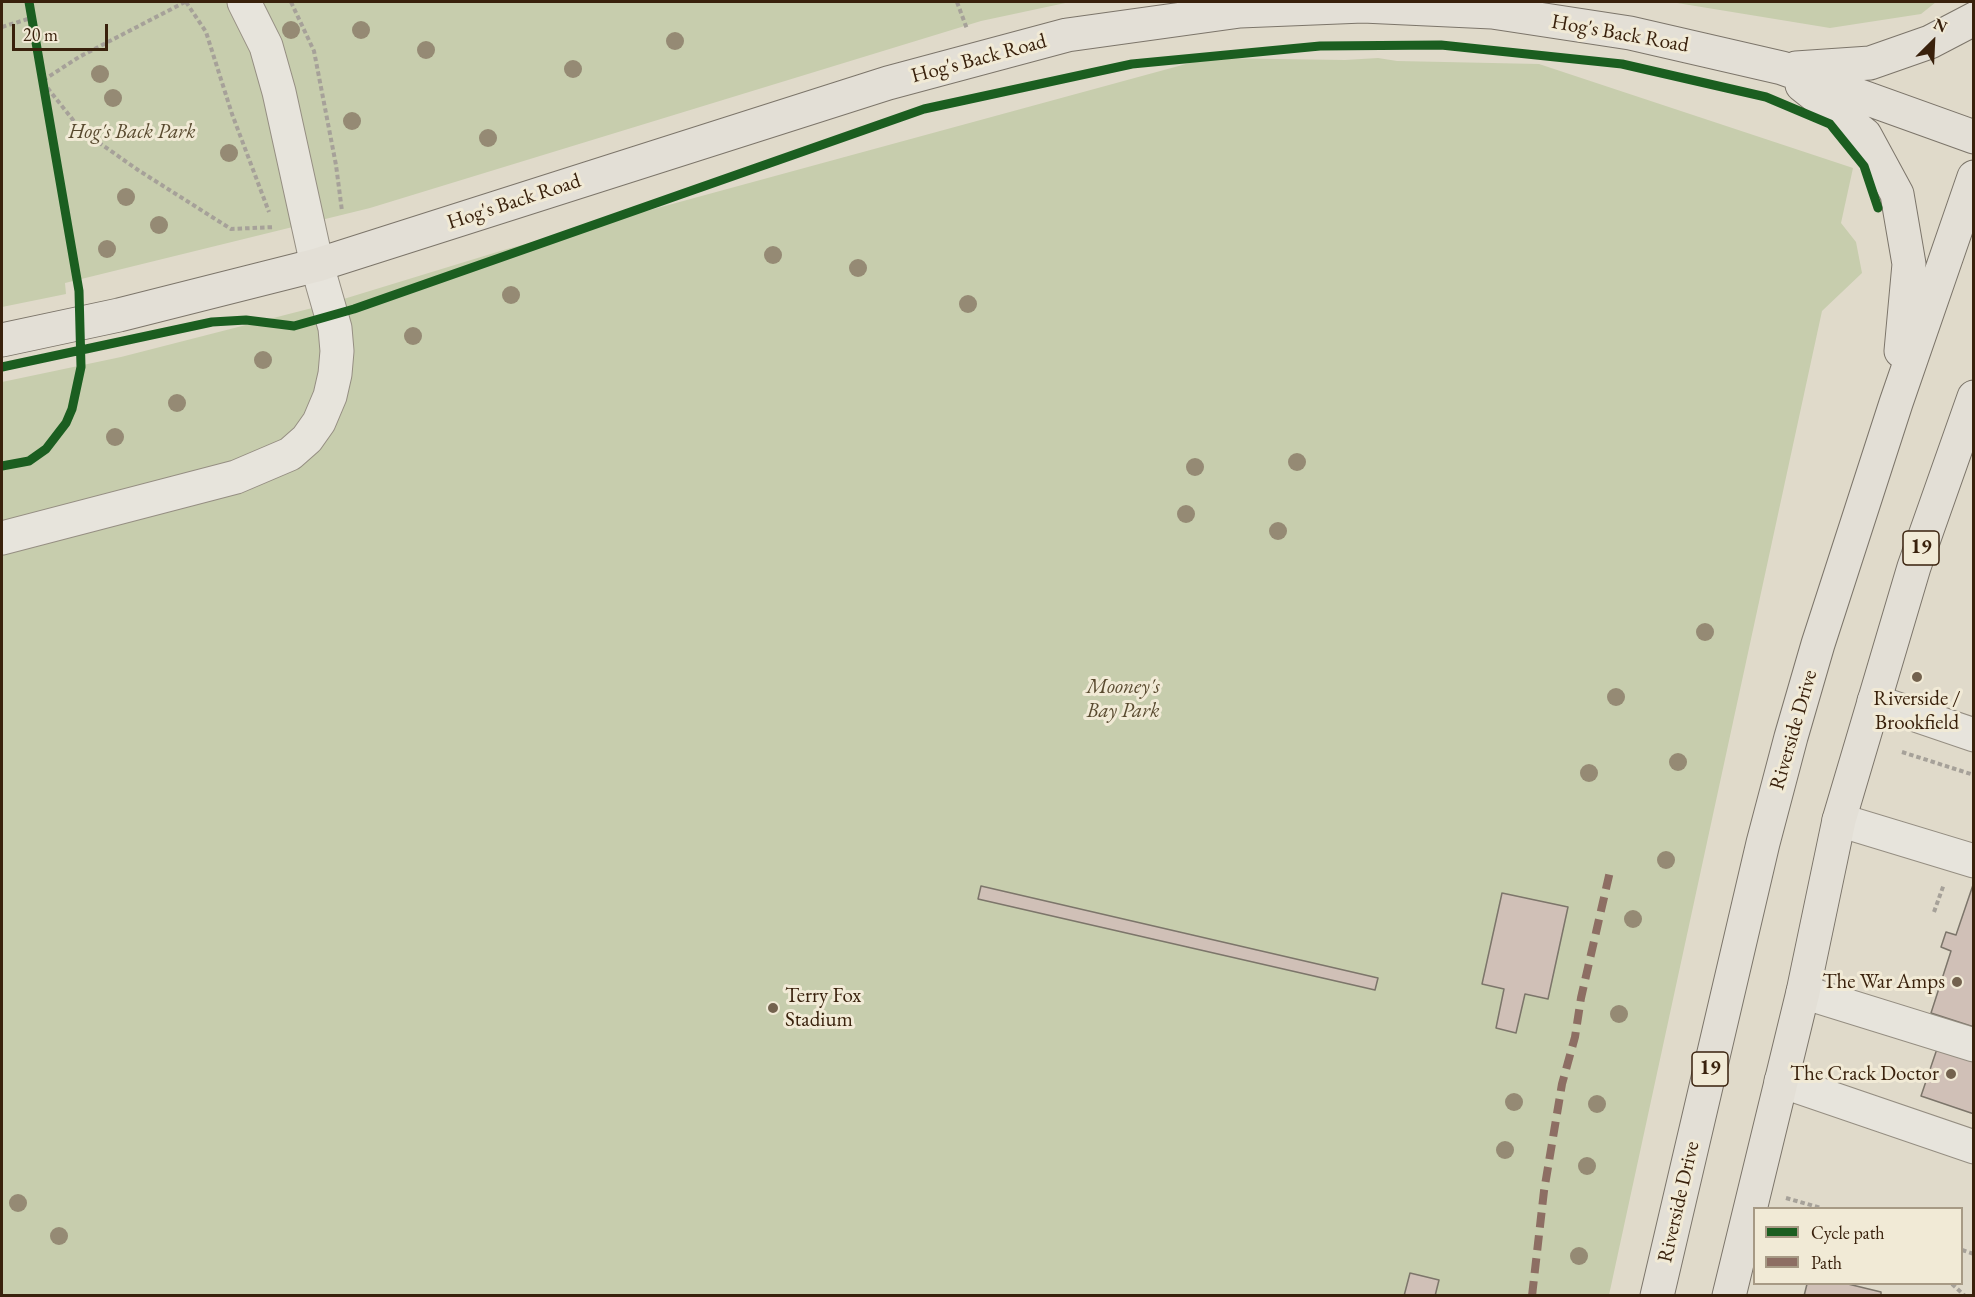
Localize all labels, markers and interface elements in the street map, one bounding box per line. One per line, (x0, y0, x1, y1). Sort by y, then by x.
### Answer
street label: Hog's Back Road (1549, 10, 1691, 58)
scale bar (15, 12, 111, 50)
north arrow (1903, 12, 1963, 72)
text: N (1930, 13, 1951, 37)
text: 20 m (23, 23, 58, 46)
street label: Hog's Back Road (909, 29, 1049, 89)
park label: Hog's Back Park (68, 119, 196, 145)
street label: Hog's Back Road (444, 169, 584, 235)
road number: 19 (1903, 531, 1939, 565)
street label: Riverside Drive (1765, 667, 1823, 793)
marker: Riverside / Brookfield (1910, 670, 1924, 684)
park label: Mooney's Bay Park (1086, 674, 1160, 724)
place label: Riverside / Brookfield (1873, 686, 1961, 736)
place label: The War Amps (1822, 969, 1945, 995)
marker: The War Amps (1950, 975, 1964, 989)
place label: Terry Fox Stadium (785, 983, 861, 1033)
marker: Terry Fox Stadium (766, 1001, 780, 1015)
road number: 19 (1692, 1052, 1728, 1086)
place label: The Crack Doctor (1790, 1061, 1939, 1087)
marker: The Crack Doctor (1944, 1067, 1958, 1081)
street label: Riverside Drive (1653, 1139, 1705, 1265)
legend (1753, 1207, 1963, 1285)
text: Cycle path (1811, 1221, 1885, 1244)
text: Path (1811, 1251, 1842, 1274)

